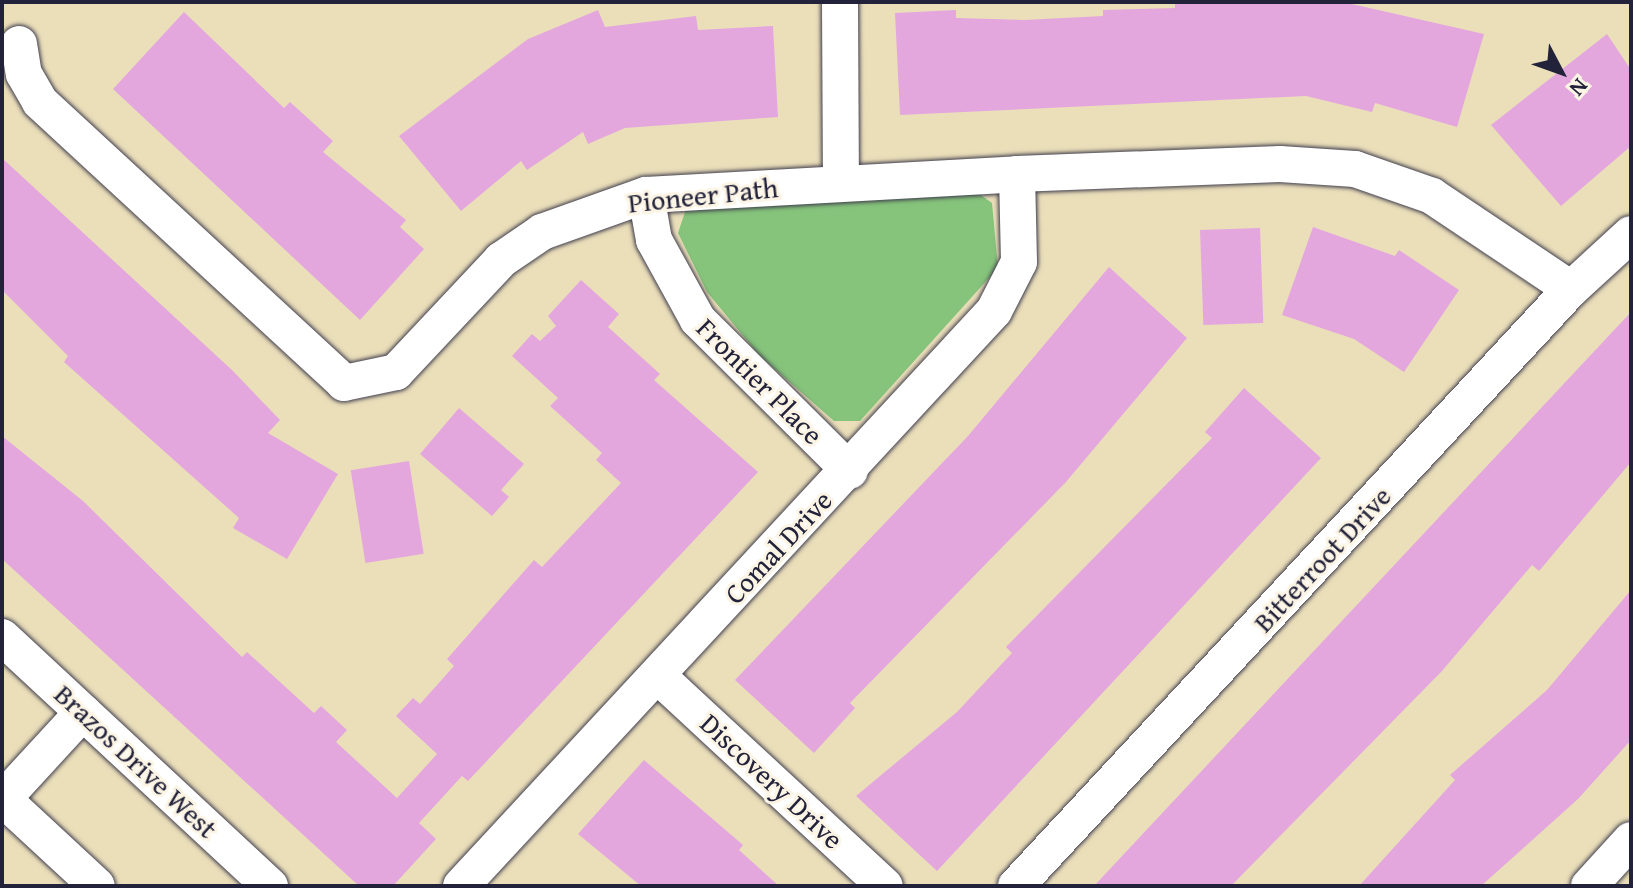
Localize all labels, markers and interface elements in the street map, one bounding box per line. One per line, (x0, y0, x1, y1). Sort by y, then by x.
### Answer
north arrow (1521, 32, 1601, 112)
text: N (1562, 72, 1596, 104)
street label: Pioneer Path (626, 170, 780, 220)
street label: Frontier Place (690, 311, 830, 451)
street label: Bitterroot Drive (1246, 479, 1398, 639)
street label: Comal Drive (717, 483, 839, 611)
street label: Brazos Drive West (48, 677, 224, 845)
street label: Discovery Drive (694, 706, 850, 856)

